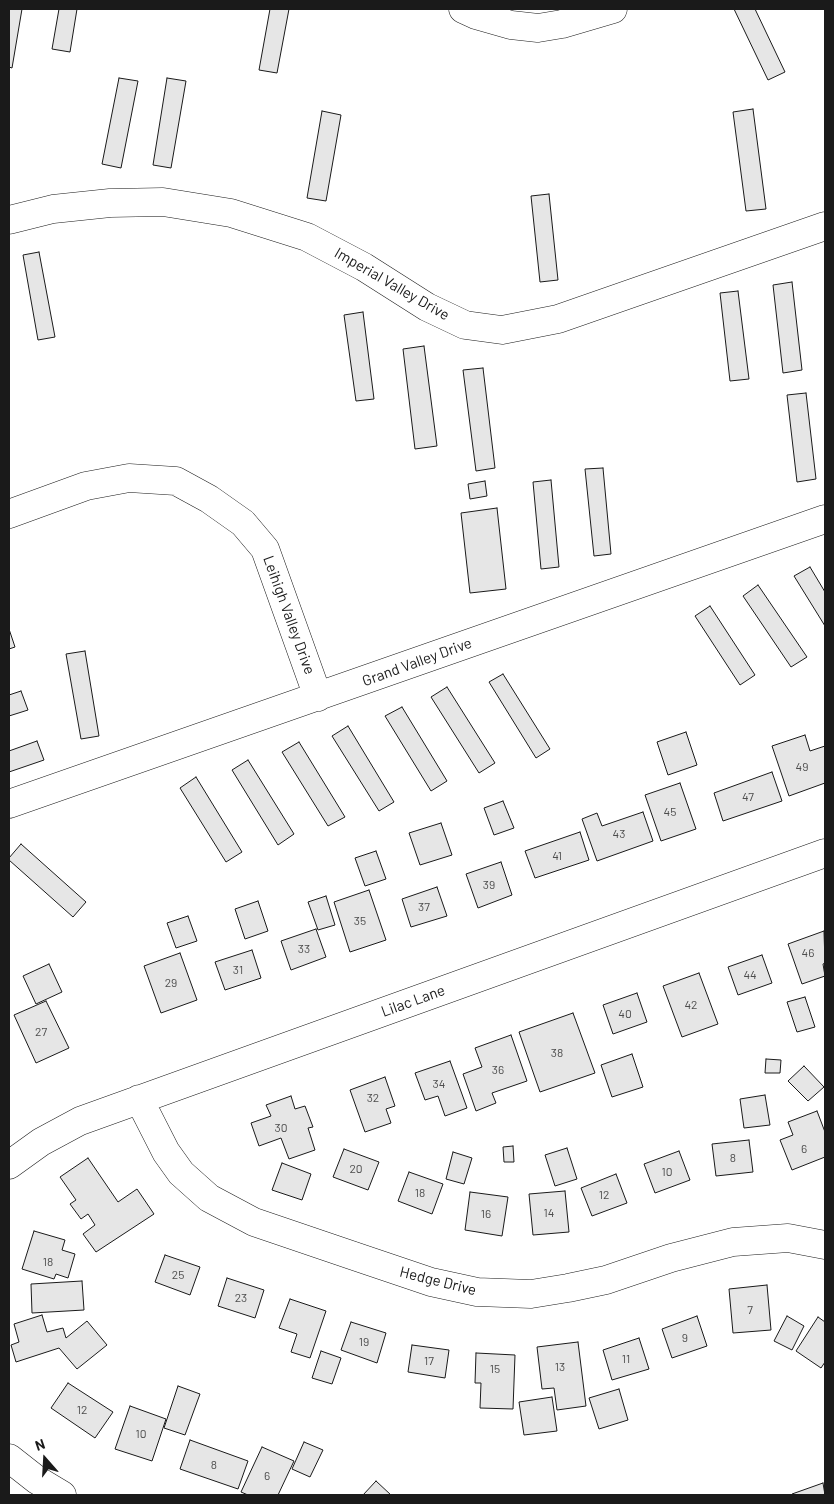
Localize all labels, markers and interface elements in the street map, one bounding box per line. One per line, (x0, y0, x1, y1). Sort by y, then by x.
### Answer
street label: Imperial Valley Drive (331, 244, 453, 324)
street label: Leihigh Valley Drive (259, 553, 319, 677)
street label: Grand Valley Drive (360, 634, 474, 690)
house number: 49 (796, 760, 808, 774)
house number: 47 (742, 790, 754, 804)
house number: 45 (664, 805, 676, 819)
house number: 43 (613, 827, 625, 841)
house number: 41 (552, 849, 562, 863)
house number: 39 (483, 878, 495, 892)
house number: 37 (418, 900, 430, 914)
house number: 35 (354, 914, 366, 928)
house number: 33 (298, 942, 310, 956)
house number: 46 (802, 946, 814, 960)
house number: 31 (233, 963, 243, 977)
house number: 44 (743, 968, 757, 982)
house number: 29 (165, 976, 177, 990)
street label: Lilac Lane (379, 981, 447, 1021)
house number: 42 (684, 998, 698, 1012)
house number: 40 (618, 1007, 632, 1021)
house number: 27 (35, 1025, 47, 1039)
house number: 38 (551, 1046, 563, 1060)
house number: 36 (492, 1063, 504, 1077)
house number: 34 (433, 1077, 445, 1091)
house number: 32 (367, 1091, 379, 1105)
house number: 30 (275, 1121, 287, 1135)
house number: 6 (801, 1142, 807, 1156)
house number: 8 (730, 1151, 736, 1165)
house number: 20 (349, 1162, 363, 1176)
house number: 10 (662, 1165, 672, 1179)
house number: 18 (415, 1186, 425, 1200)
house number: 12 (599, 1188, 609, 1202)
house number: 14 (544, 1206, 554, 1220)
house number: 16 (481, 1207, 491, 1221)
house number: 18 (43, 1255, 53, 1269)
street label: Hedge Drive (398, 1263, 478, 1299)
house number: 25 (172, 1268, 184, 1282)
house number: 23 (235, 1291, 247, 1305)
house number: 7 (747, 1303, 753, 1317)
house number: 9 (682, 1331, 688, 1345)
house number: 19 (359, 1335, 369, 1349)
house number: 11 (622, 1352, 630, 1366)
house number: 17 (424, 1354, 434, 1368)
house number: 13 (555, 1360, 565, 1374)
house number: 15 (490, 1362, 500, 1376)
house number: 12 (77, 1403, 87, 1417)
house number: 10 (136, 1427, 146, 1441)
north arrow (20, 1434, 70, 1484)
text: N (33, 1435, 47, 1454)
house number: 8 (211, 1458, 217, 1472)
house number: 6 (264, 1469, 270, 1483)

